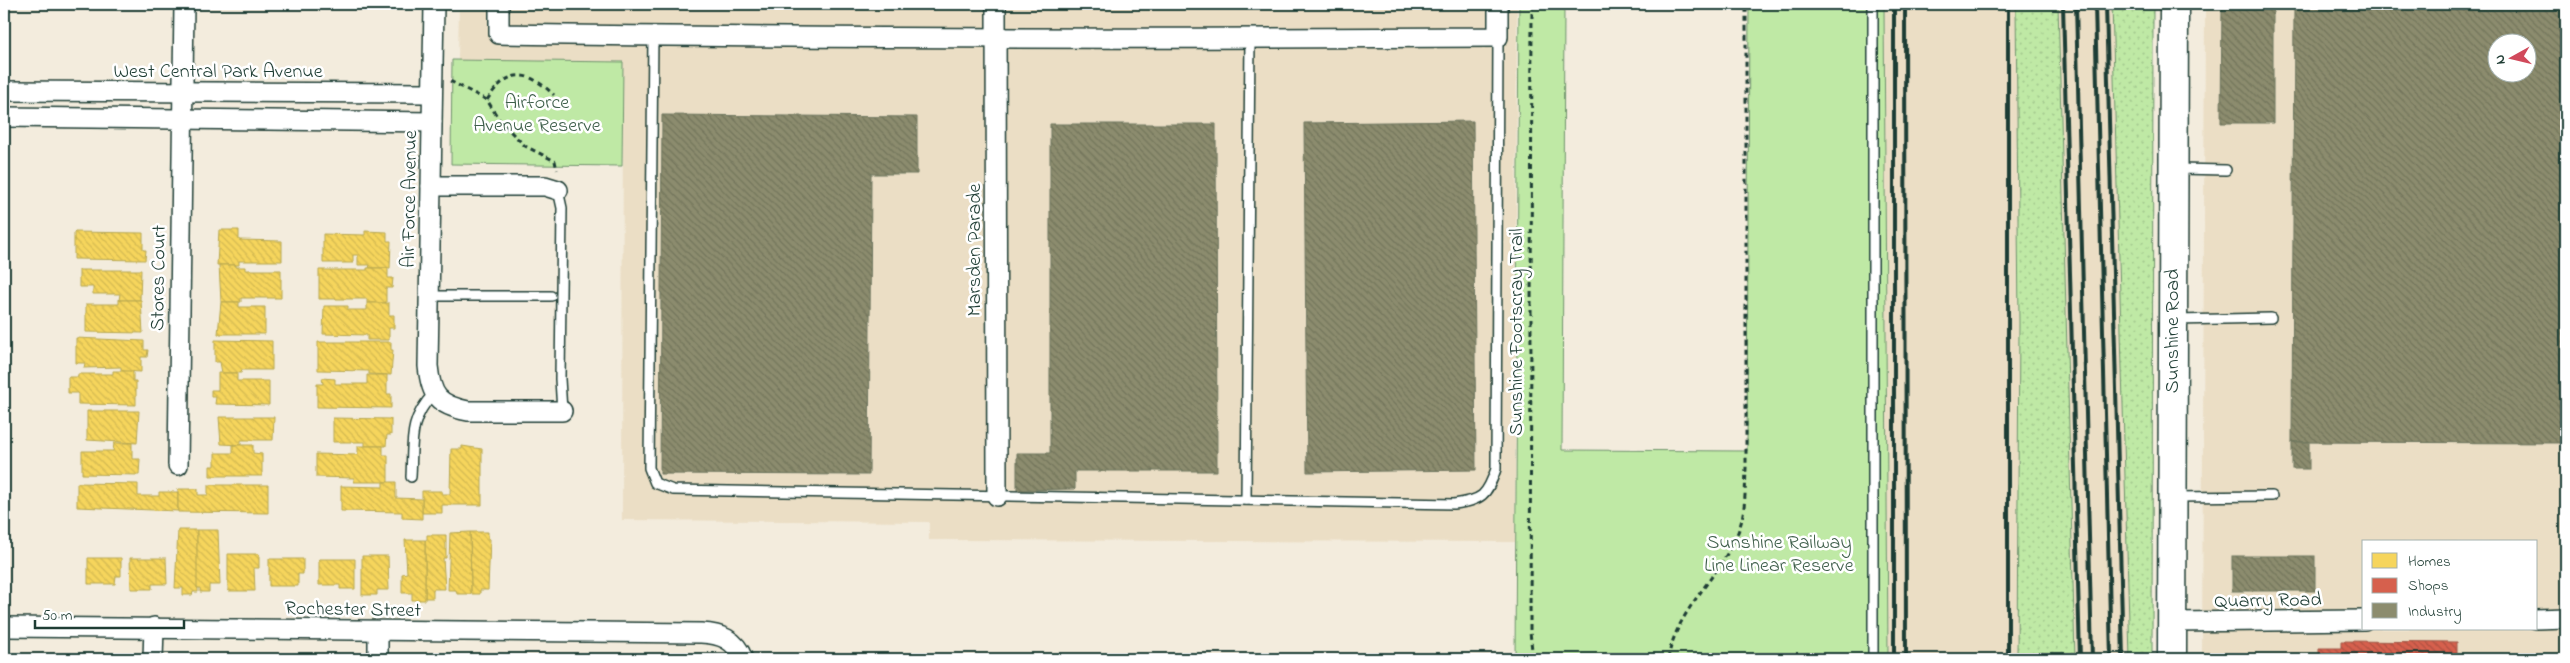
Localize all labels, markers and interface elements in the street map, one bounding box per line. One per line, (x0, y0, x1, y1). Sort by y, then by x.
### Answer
north arrow (2488, 32, 2538, 82)
text: N (2490, 53, 2512, 66)
street label: West Central Park Avenue (113, 58, 323, 87)
park label: Airforce Avenue Reserve (473, 89, 601, 141)
street label: Air Force Avenue (395, 130, 426, 268)
street label: Marsden Parade (961, 184, 990, 316)
street label: Stores Court (144, 225, 175, 331)
street label: Sunshine Footscray Trail (1503, 228, 1532, 436)
street label: Sunshine Road (2159, 269, 2188, 393)
park label: Sunshine Railway Line Linear Reserve (1704, 529, 1854, 581)
legend (2362, 540, 2538, 630)
text: Homes (2408, 551, 2451, 573)
text: Shops (2408, 575, 2448, 597)
street label: Quarry Road (2214, 586, 2322, 617)
street label: Rochester Street (285, 595, 422, 626)
scale bar (35, 598, 184, 630)
text: Industry (2408, 601, 2462, 624)
text: 50 m (42, 605, 73, 627)

